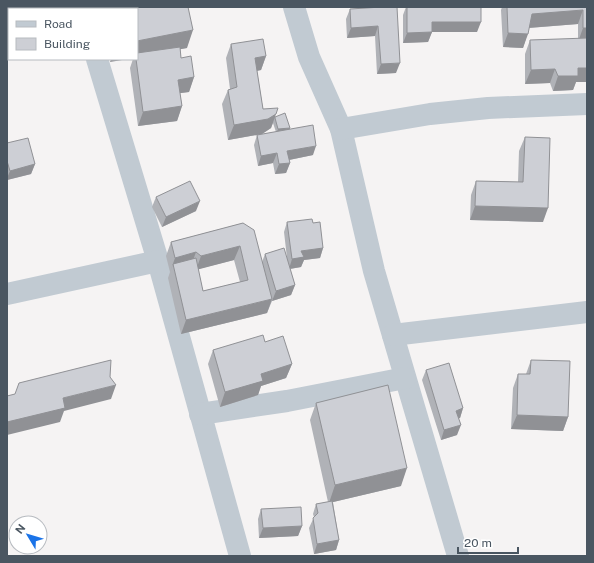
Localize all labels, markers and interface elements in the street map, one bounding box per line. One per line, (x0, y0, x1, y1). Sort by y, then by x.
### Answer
legend (8, 8, 138, 60)
text: Road (44, 17, 72, 31)
text: Building (44, 37, 90, 51)
north arrow (8, 515, 48, 555)
text: N (13, 522, 27, 536)
scale bar (458, 529, 518, 555)
text: 20 m (464, 536, 492, 550)

